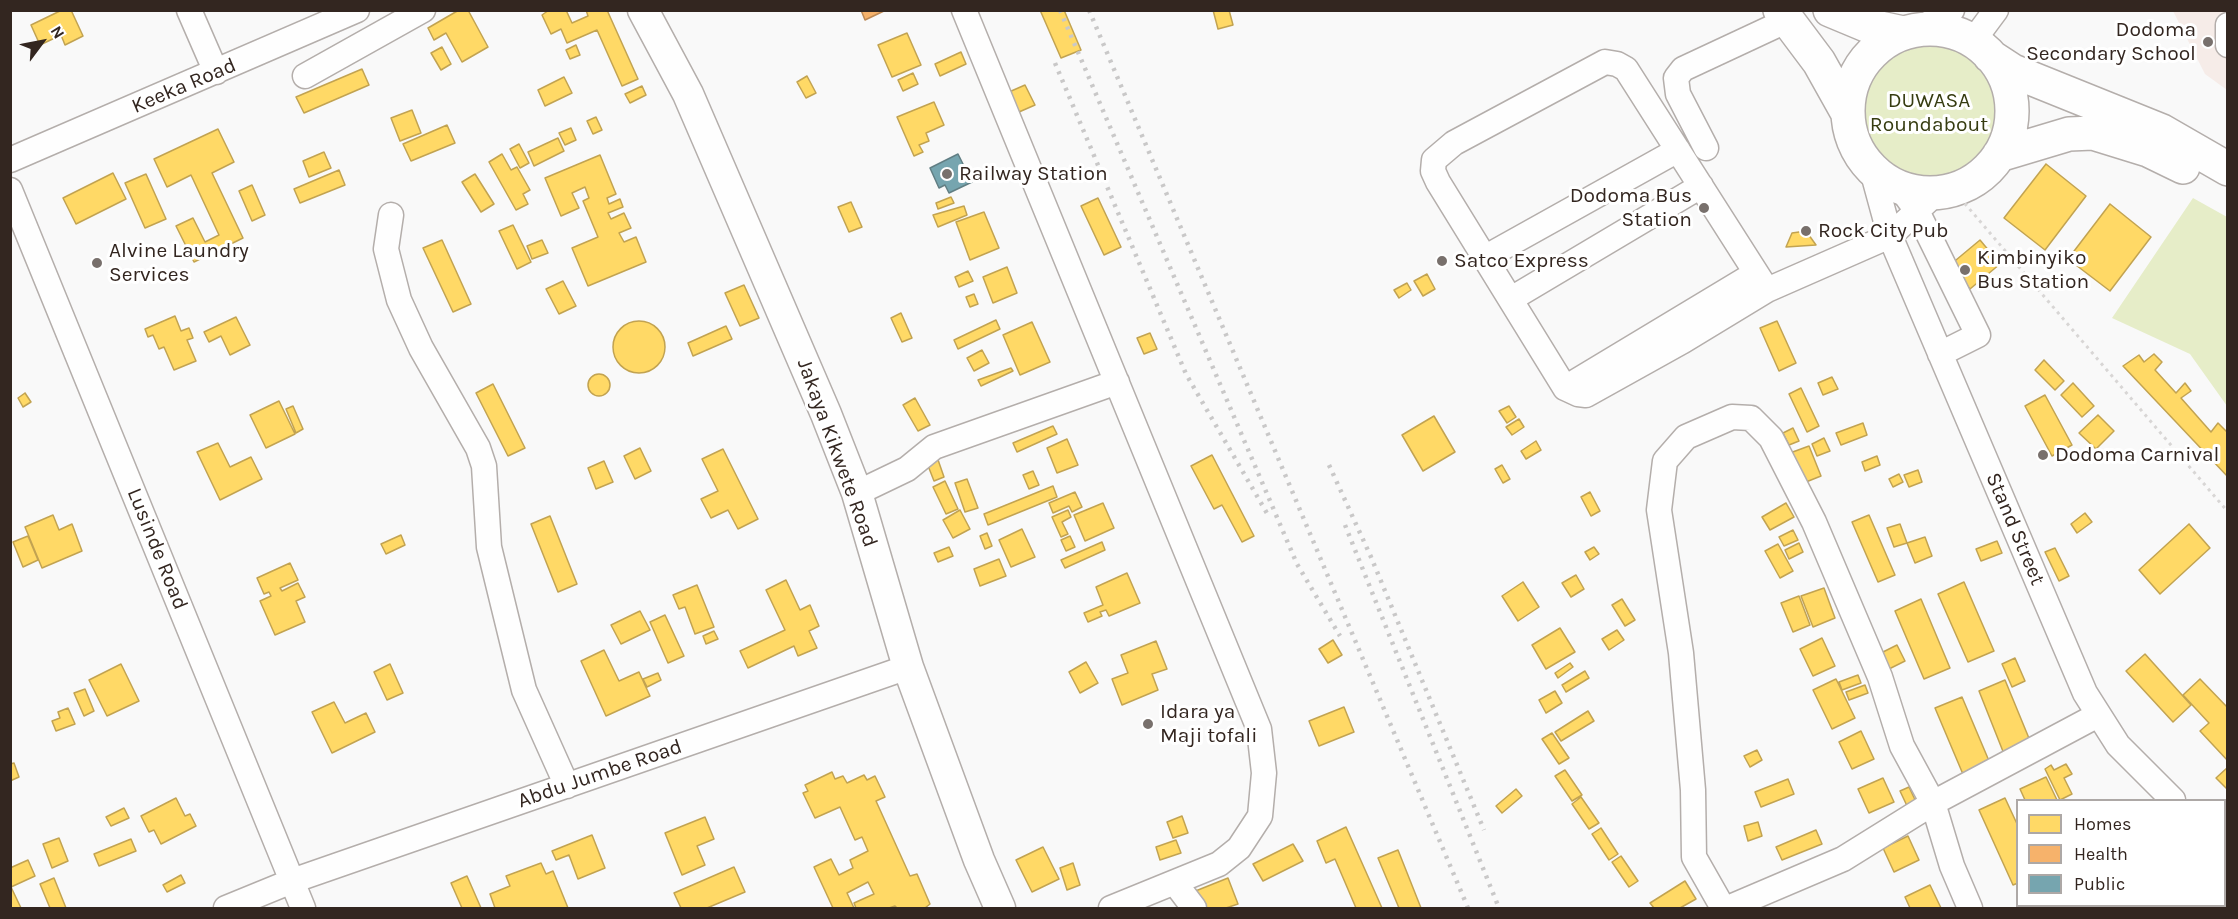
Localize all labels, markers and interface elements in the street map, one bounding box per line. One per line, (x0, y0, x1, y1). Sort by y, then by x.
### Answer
north arrow (12, 12, 72, 72)
place label: Dodoma Secondary School (2026, 17, 2196, 67)
text: N (47, 22, 69, 42)
marker: Dodoma Secondary School (2201, 35, 2215, 49)
street label: Keeka Road (128, 53, 240, 119)
park label: DUWASA Roundabout (1870, 88, 1988, 138)
place label: Railway Station (959, 161, 1108, 187)
marker: Railway Station (940, 167, 954, 181)
place label: Dodoma Bus Station (1570, 183, 1692, 233)
marker: Dodoma Bus Station (1697, 201, 1711, 215)
place label: Rock City Pub (1818, 218, 1949, 244)
marker: Rock City Pub (1799, 224, 1813, 238)
place label: Alvine Laundry Services (109, 238, 249, 288)
place label: Kimbinyiko Bus Station (1977, 245, 2089, 295)
place label: Satco Express (1454, 248, 1589, 274)
marker: Satco Express (1435, 254, 1449, 268)
marker: Alvine Laundry Services (90, 256, 104, 270)
marker: Kimbinyiko Bus Station (1958, 263, 1972, 277)
street label: Jakaya Kikwete Road (791, 355, 883, 551)
place label: Dodoma Carnival (2055, 442, 2219, 468)
marker: Dodoma Carnival (2036, 448, 2050, 462)
street label: Stand Street (1980, 469, 2050, 589)
street label: Lusinde Road (121, 484, 193, 614)
place label: Idara ya Maji tofali (1160, 699, 1257, 749)
marker: Idara ya Maji tofali (1141, 717, 1155, 731)
street label: Abdu Jumbe Road (515, 734, 685, 814)
legend (2016, 799, 2226, 907)
text: Homes (2074, 813, 2131, 835)
text: Health (2074, 843, 2128, 865)
text: Public (2074, 873, 2125, 895)

